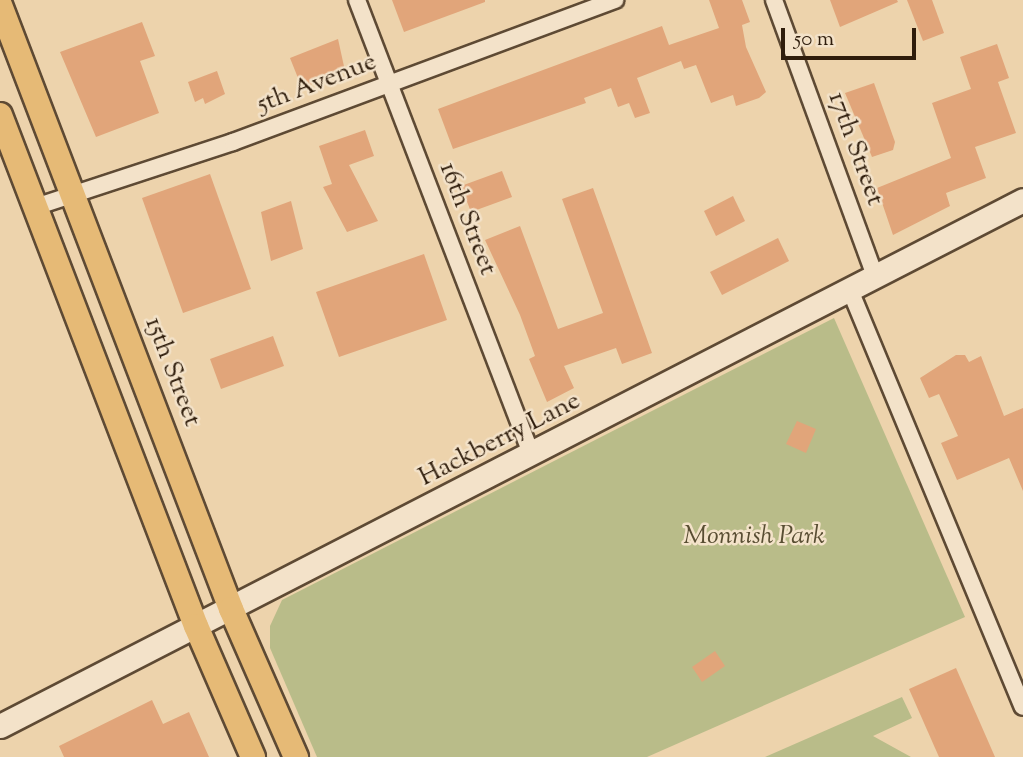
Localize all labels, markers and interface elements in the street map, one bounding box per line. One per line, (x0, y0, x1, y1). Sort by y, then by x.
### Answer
scale bar (785, 14, 920, 58)
text: 50 m (794, 25, 834, 55)
street label: 5th Avenue (253, 47, 381, 121)
street label: 17th Street (820, 88, 890, 210)
street label: 16th Street (431, 158, 503, 280)
street label: 15th Street (137, 313, 207, 431)
street label: Hackberry Lane (414, 386, 586, 494)
park label: Monnish Park (683, 521, 825, 553)

